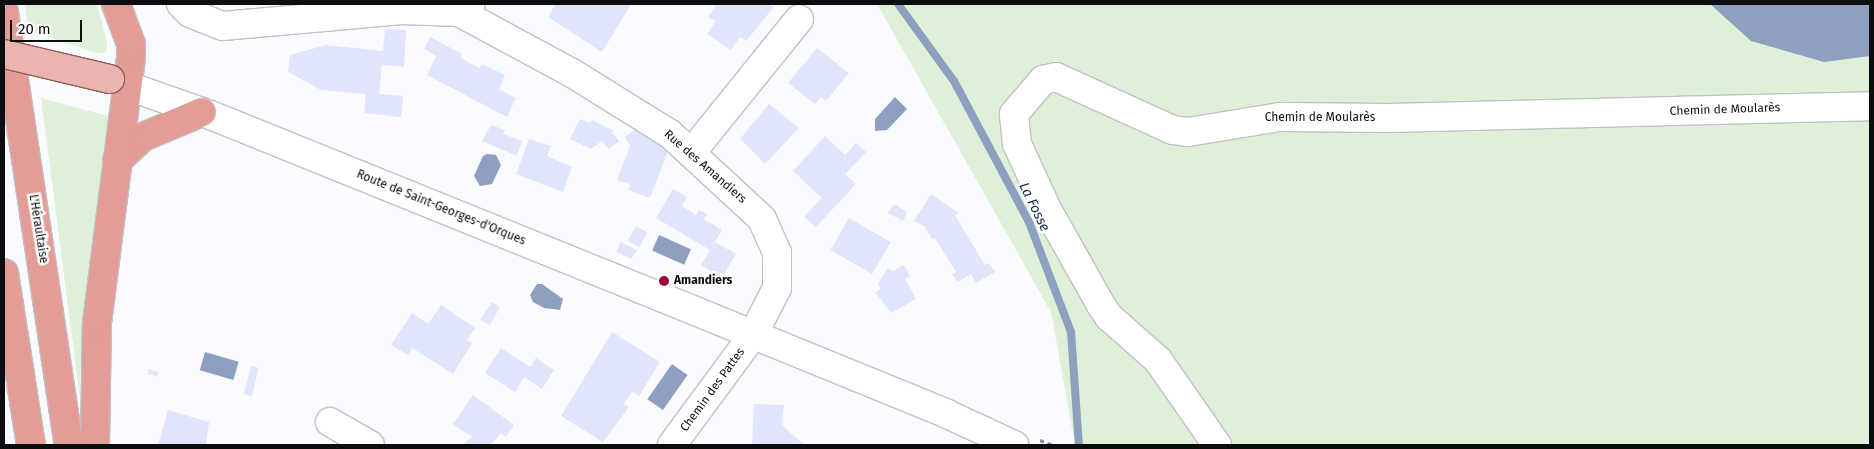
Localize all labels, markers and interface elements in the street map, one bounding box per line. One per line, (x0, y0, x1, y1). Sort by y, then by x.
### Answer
scale bar (12, 10, 85, 42)
text: 20 m (18, 20, 51, 38)
street label: Chemin de Moularès (1669, 101, 1781, 119)
street label: Chemin de Moularès (1265, 111, 1375, 125)
street label: Rue des Amandiers (661, 127, 749, 207)
street label: Route de Saint-Georges-d'Orques (354, 167, 528, 249)
water label: La Fosse (1015, 180, 1053, 234)
street label: L'Héraultaise (25, 193, 51, 265)
place label: Amandiers (674, 274, 732, 288)
marker: Amandiers (658, 275, 670, 287)
street label: Chemin des Pattes (678, 345, 748, 435)

